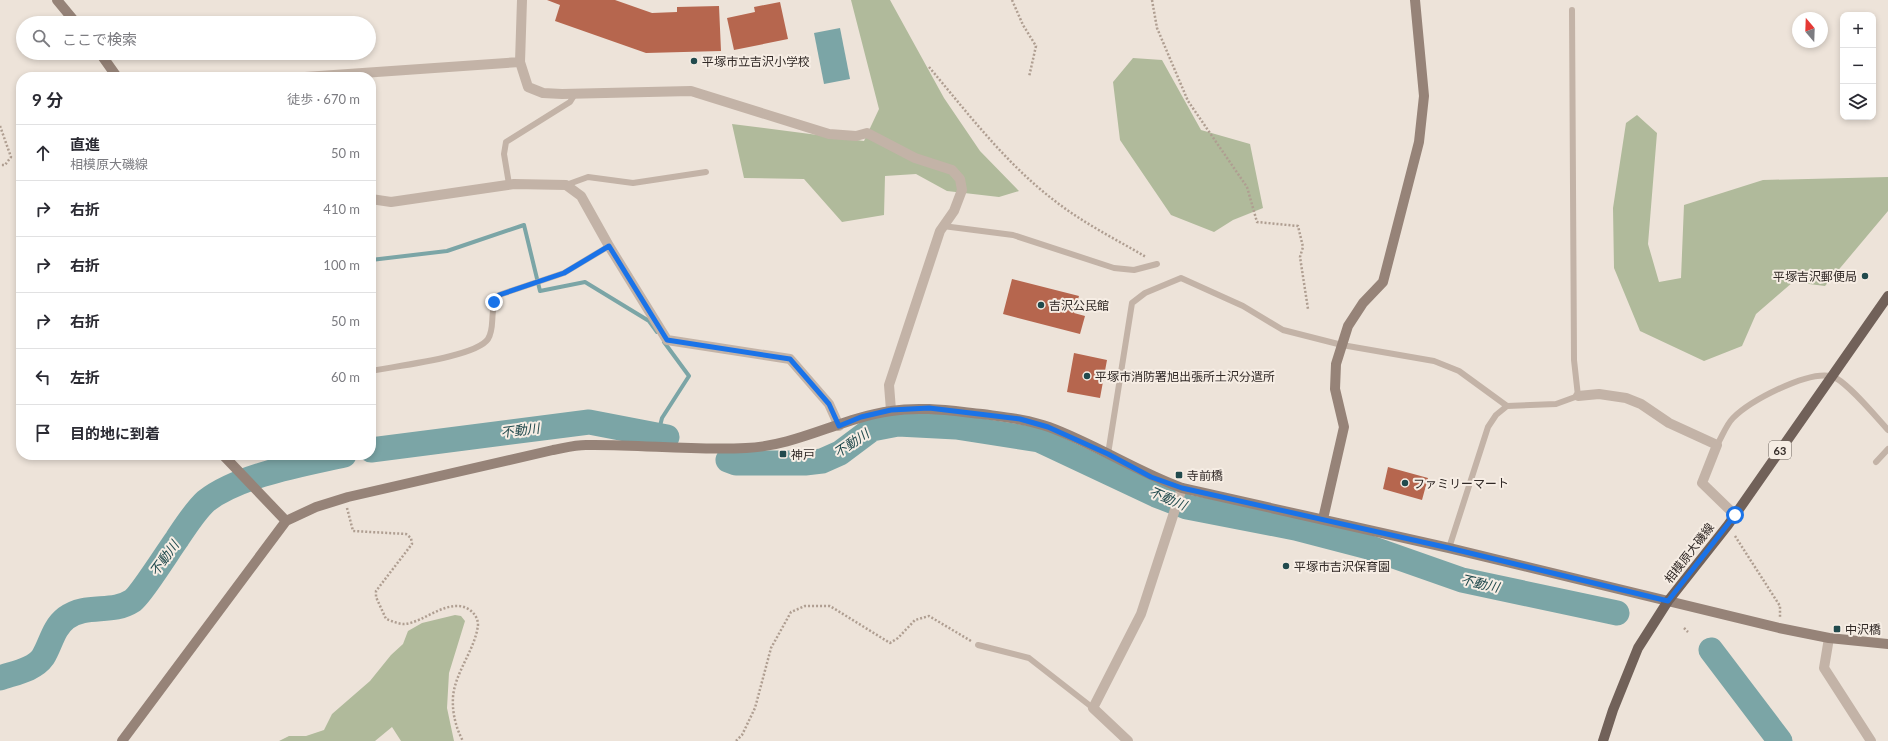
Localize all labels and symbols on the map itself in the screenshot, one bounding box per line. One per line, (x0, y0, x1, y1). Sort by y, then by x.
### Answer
north arrow (1792, 12, 1828, 48)
place label: 平塚市立吉沢小学校 (702, 54, 810, 69)
marker: 平塚市立吉沢小学校 (689, 56, 699, 66)
place label: 平塚吉沢郵便局 (1773, 269, 1857, 284)
marker: 平塚吉沢郵便局 (1860, 271, 1870, 281)
route end (485, 293, 503, 311)
place label: 吉沢公民館 (1049, 298, 1109, 313)
marker: 吉沢公民館 (1036, 300, 1046, 310)
place label: 平塚市消防署旭出張所土沢分遣所 (1095, 369, 1275, 384)
marker: 平塚市消防署旭出張所土沢分遣所 (1082, 371, 1092, 381)
water label: 不動川 (500, 419, 542, 440)
water label: 不動川 (830, 424, 873, 461)
road number: 63 (1769, 441, 1791, 459)
place label: 神戸 (791, 447, 815, 462)
marker: 神戸 (778, 449, 788, 459)
place label: 寺前橋 (1187, 468, 1223, 483)
marker: 寺前橋 (1174, 470, 1184, 480)
place label: ファミリーマート (1413, 476, 1509, 491)
marker: ファミリーマート (1400, 478, 1410, 488)
water label: 不動川 (1147, 483, 1191, 514)
route start (1726, 506, 1744, 524)
street label: 相模原大磯線 (1661, 520, 1717, 586)
water label: 不動川 (146, 536, 183, 578)
place label: 平塚市吉沢保育園 (1294, 559, 1390, 574)
marker: 平塚市吉沢保育園 (1281, 561, 1291, 571)
water label: 不動川 (1459, 571, 1503, 596)
place label: 中沢橋 (1845, 622, 1881, 637)
marker: 中沢橋 (1832, 624, 1842, 634)

